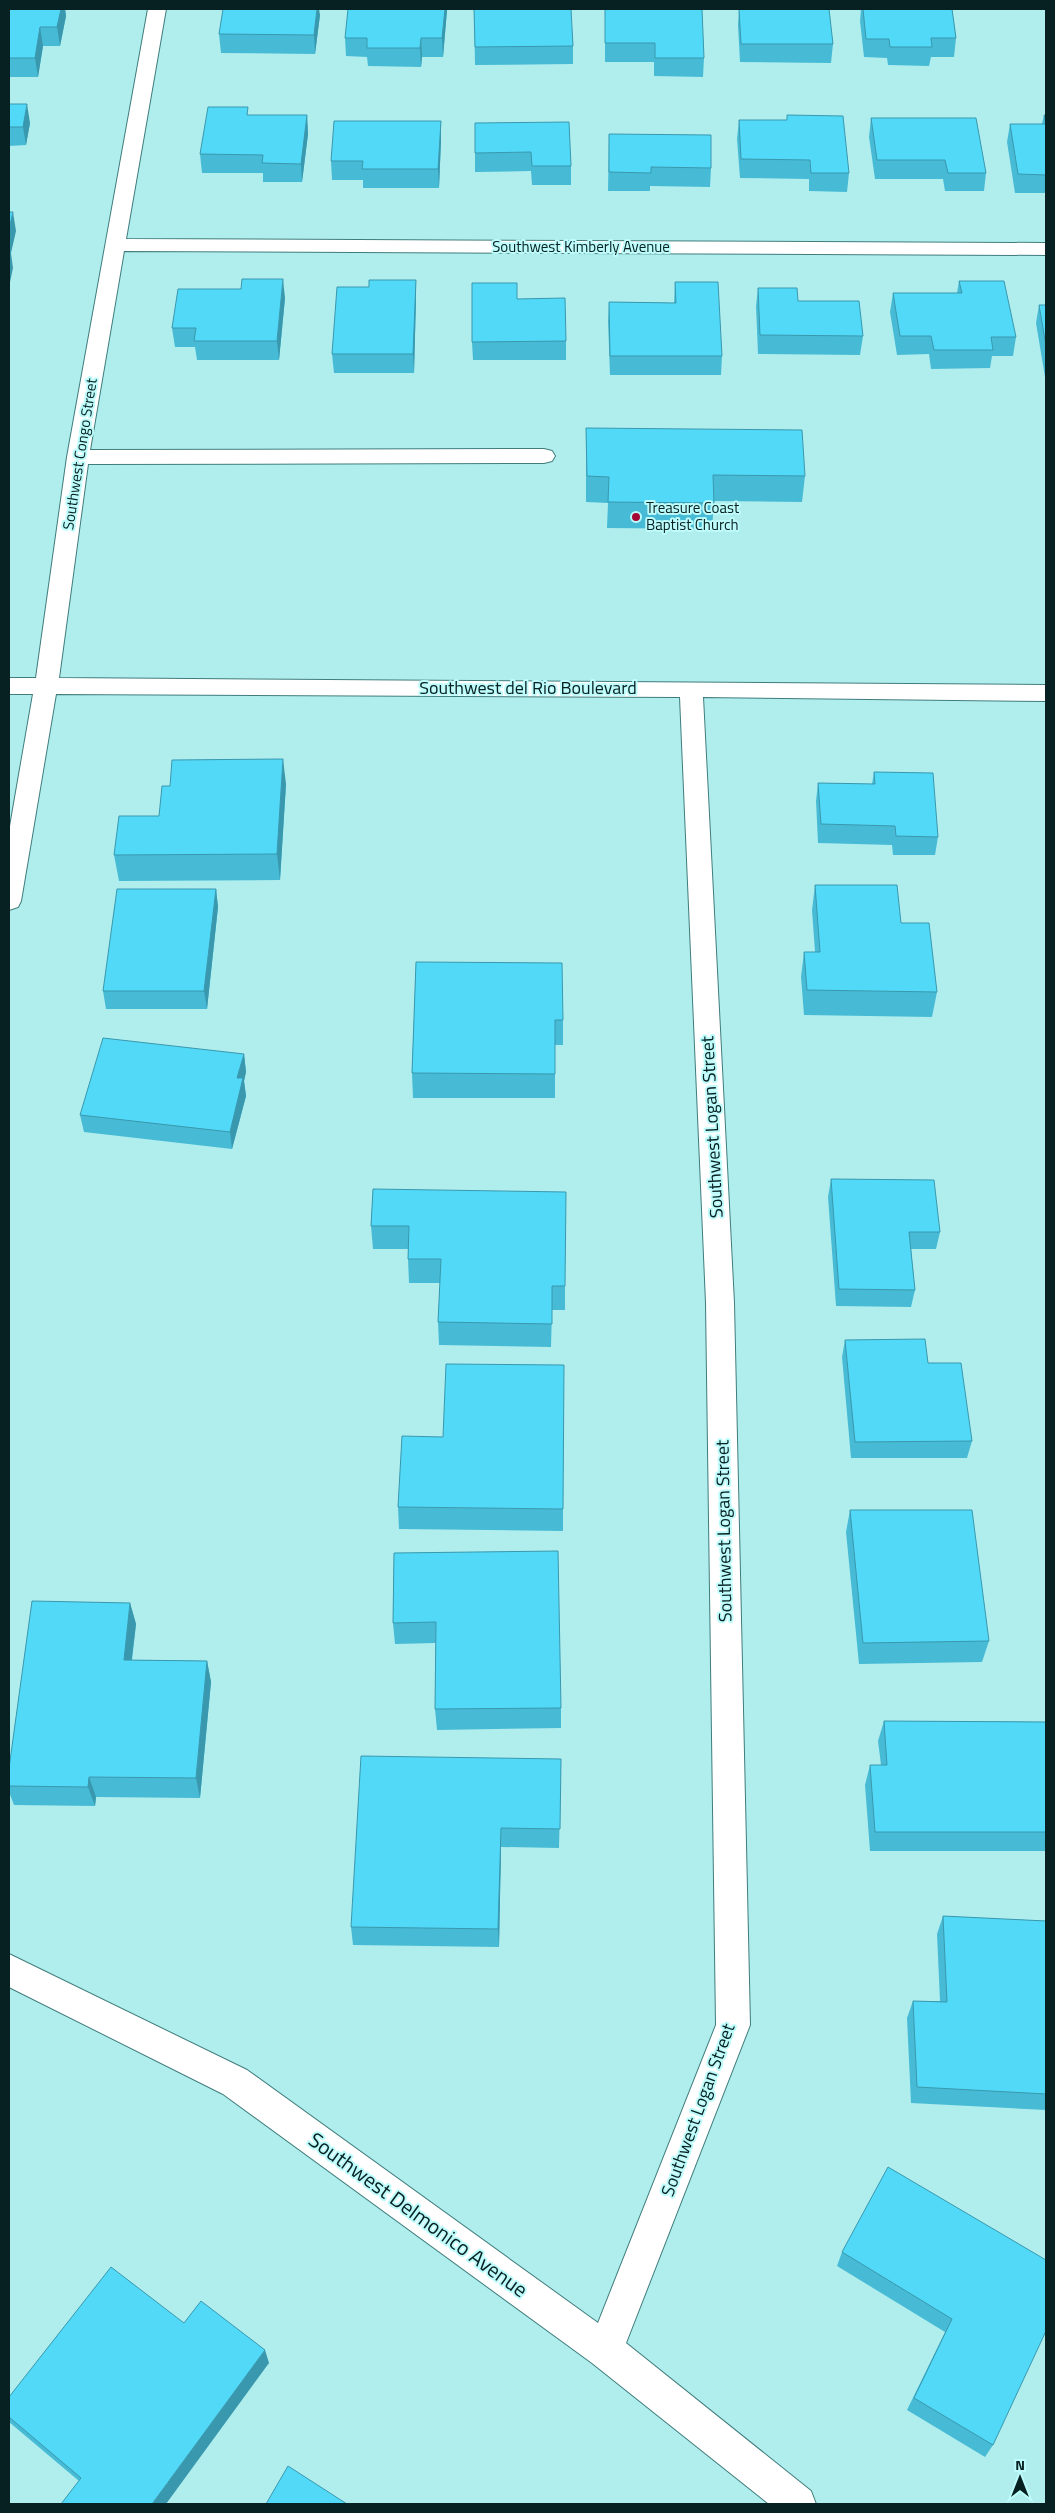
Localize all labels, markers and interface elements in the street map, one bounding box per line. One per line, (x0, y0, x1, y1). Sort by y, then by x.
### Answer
street label: Southwest Kimberly Avenue (492, 235, 670, 258)
street label: Southwest Congo Street (56, 376, 103, 531)
place label: Treasure Coast Baptist Church (646, 496, 740, 536)
marker: Treasure Coast Baptist Church (630, 511, 642, 523)
street label: Southwest del Rio Boulevard (419, 674, 637, 701)
street label: Southwest Logan Street (693, 1035, 730, 1219)
street label: Southwest Logan Street (708, 1439, 739, 1622)
street label: Southwest Logan Street (654, 2019, 742, 2200)
street label: Southwest Delmonico Avenue (302, 2124, 535, 2305)
north arrow (995, 2453, 1045, 2503)
text: N (1015, 2454, 1025, 2475)

